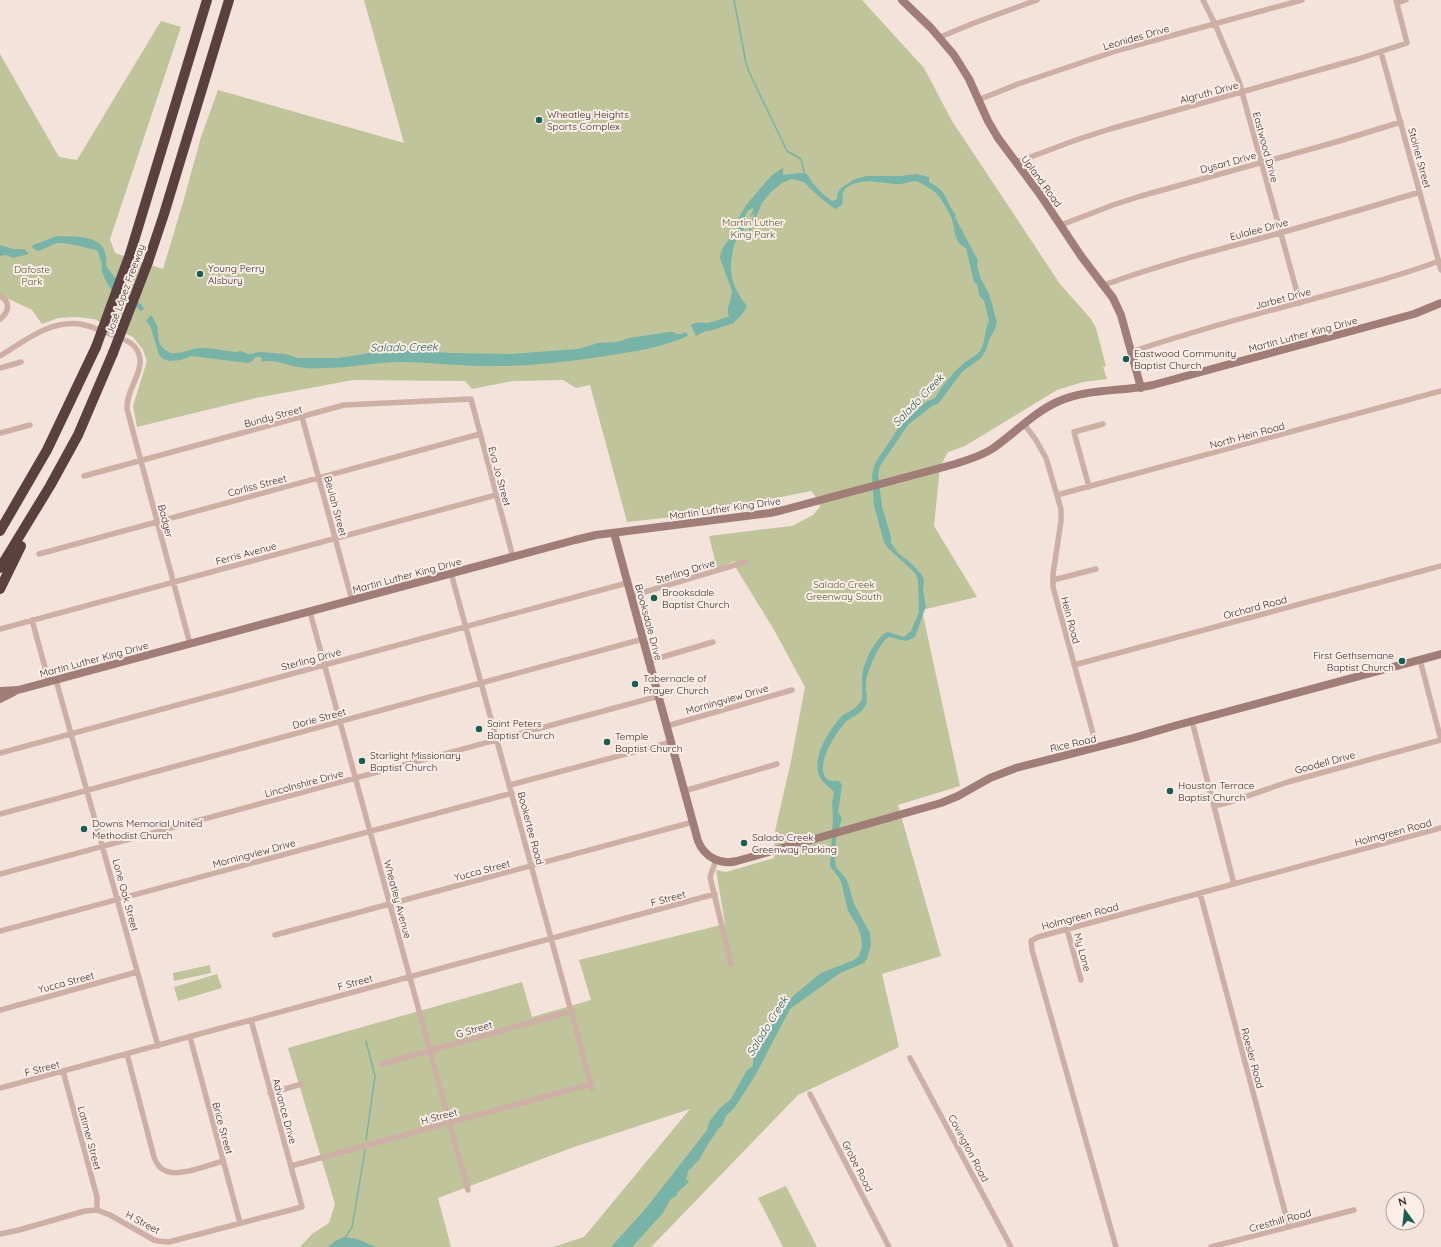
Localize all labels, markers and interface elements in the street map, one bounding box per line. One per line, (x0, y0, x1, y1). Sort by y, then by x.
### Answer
street label: Leonides Drive (1102, 22, 1171, 53)
street label: Algruth Drive (1178, 78, 1240, 107)
place label: Wheatley Heights Sports Complex (547, 108, 629, 133)
street label: Eastwood Drive (1250, 110, 1281, 184)
marker: Wheatley Heights Sports Complex (534, 115, 544, 125)
street label: Stolnet Street (1405, 126, 1434, 190)
street label: Dysart Drive (1199, 149, 1258, 176)
street label: Upland Road (1018, 153, 1065, 210)
street label: Eulalee Drive (1228, 215, 1290, 244)
park label: Martin Luther King Park (722, 216, 784, 241)
street label: José López Freeway (103, 242, 148, 336)
place label: Young Perry Alsbury (208, 262, 265, 287)
park label: Dafoste Park (14, 263, 50, 288)
marker: Young Perry Alsbury (195, 269, 205, 279)
street label: Jarbet Drive (1254, 285, 1313, 312)
street label: Martin Luther King Drive (1247, 314, 1359, 355)
water label: Salado Creek (370, 339, 439, 355)
place label: Eastwood Community Baptist Church (1134, 347, 1236, 372)
marker: Eastwood Community Baptist Church (1121, 354, 1131, 364)
water label: Salado Creek (889, 370, 947, 429)
street label: Bundy Street (243, 402, 304, 430)
street label: North Hein Road (1208, 419, 1286, 452)
street label: Eva Jo Street (485, 445, 514, 508)
street label: Corliss Street (226, 471, 289, 500)
street label: Beulah Street (321, 475, 350, 538)
street label: Martin Luther King Drive (669, 494, 782, 523)
street label: Badger (155, 503, 176, 539)
street label: Ferris Avenue (214, 539, 278, 568)
street label: Martin Luther King Drive (351, 555, 463, 596)
street label: Sterling Drive (654, 556, 717, 587)
park label: Salado Creek Greenway South (806, 578, 882, 603)
street label: Brooksdale Drive (632, 582, 665, 662)
place label: Brooksdale Baptist Church (662, 586, 729, 611)
marker: Brooksdale Baptist Church (649, 593, 659, 603)
street label: Orchard Road (1222, 593, 1288, 622)
street label: Hein Road (1058, 595, 1083, 645)
street label: Martin Luther King Drive (38, 639, 150, 680)
street label: Sterling Drive (280, 645, 343, 674)
place label: First Gethsemane Baptist Church (1313, 649, 1394, 674)
marker: First Gethsemane Baptist Church (1397, 656, 1407, 666)
place label: Tabernacle of Prayer Church (643, 672, 709, 697)
marker: Tabernacle of Prayer Church (630, 679, 640, 689)
street label: Morningview Drive (684, 681, 770, 718)
street label: Dorie Street (291, 705, 348, 732)
place label: Saint Peters Baptist Church (487, 717, 554, 742)
marker: Saint Peters Baptist Church (474, 724, 484, 734)
place label: Temple Baptist Church (615, 730, 682, 755)
street label: Rice Road (1049, 732, 1098, 755)
marker: Temple Baptist Church (602, 737, 612, 747)
street label: Goodell Drive (1293, 748, 1357, 777)
place label: Starlight Missionary Baptist Church (370, 749, 461, 774)
marker: Starlight Missionary Baptist Church (357, 756, 367, 766)
street label: Lincolnshire Drive (263, 767, 345, 800)
place label: Houston Terrace Baptist Church (1178, 779, 1255, 804)
marker: Houston Terrace Baptist Church (1165, 786, 1175, 796)
street label: Bookertee Road (514, 790, 547, 866)
street label: Holmgreen Road (1353, 816, 1433, 849)
place label: Downs Memorial United Methodist Church (92, 817, 202, 842)
marker: Downs Memorial United Methodist Church (79, 824, 89, 834)
place label: Salado Creek Greenway Parking (752, 831, 837, 856)
street label: Morningview Drive (211, 836, 297, 871)
marker: Salado Creek Greenway Parking (739, 838, 749, 848)
street label: Lone Oak Street (110, 857, 142, 933)
street label: Yucca Street (453, 857, 512, 884)
street label: Wheatley Avenue (381, 858, 414, 940)
street label: F Street (649, 887, 688, 909)
street label: Holmgreen Road (1040, 900, 1120, 933)
street label: My Lane (1071, 931, 1094, 973)
street label: Yucca Street (37, 969, 96, 996)
street label: F Street (336, 971, 375, 993)
water label: Salado Creek (743, 993, 792, 1058)
street label: G Street (455, 1018, 494, 1041)
street label: Roesler Road (1238, 1026, 1267, 1090)
street label: F Street (23, 1057, 62, 1079)
street label: Advance Drive (270, 1077, 300, 1146)
street label: Brice Street (209, 1101, 236, 1156)
street label: Latimer Street (75, 1105, 104, 1172)
street label: H Street (419, 1105, 459, 1128)
street label: Covington Road (945, 1112, 992, 1184)
street label: Grobe Road (839, 1138, 876, 1194)
north arrow (1385, 1191, 1425, 1231)
text: N (1397, 1194, 1408, 1209)
street label: Cresthill Road (1248, 1206, 1313, 1235)
street label: H Street (123, 1208, 163, 1237)

